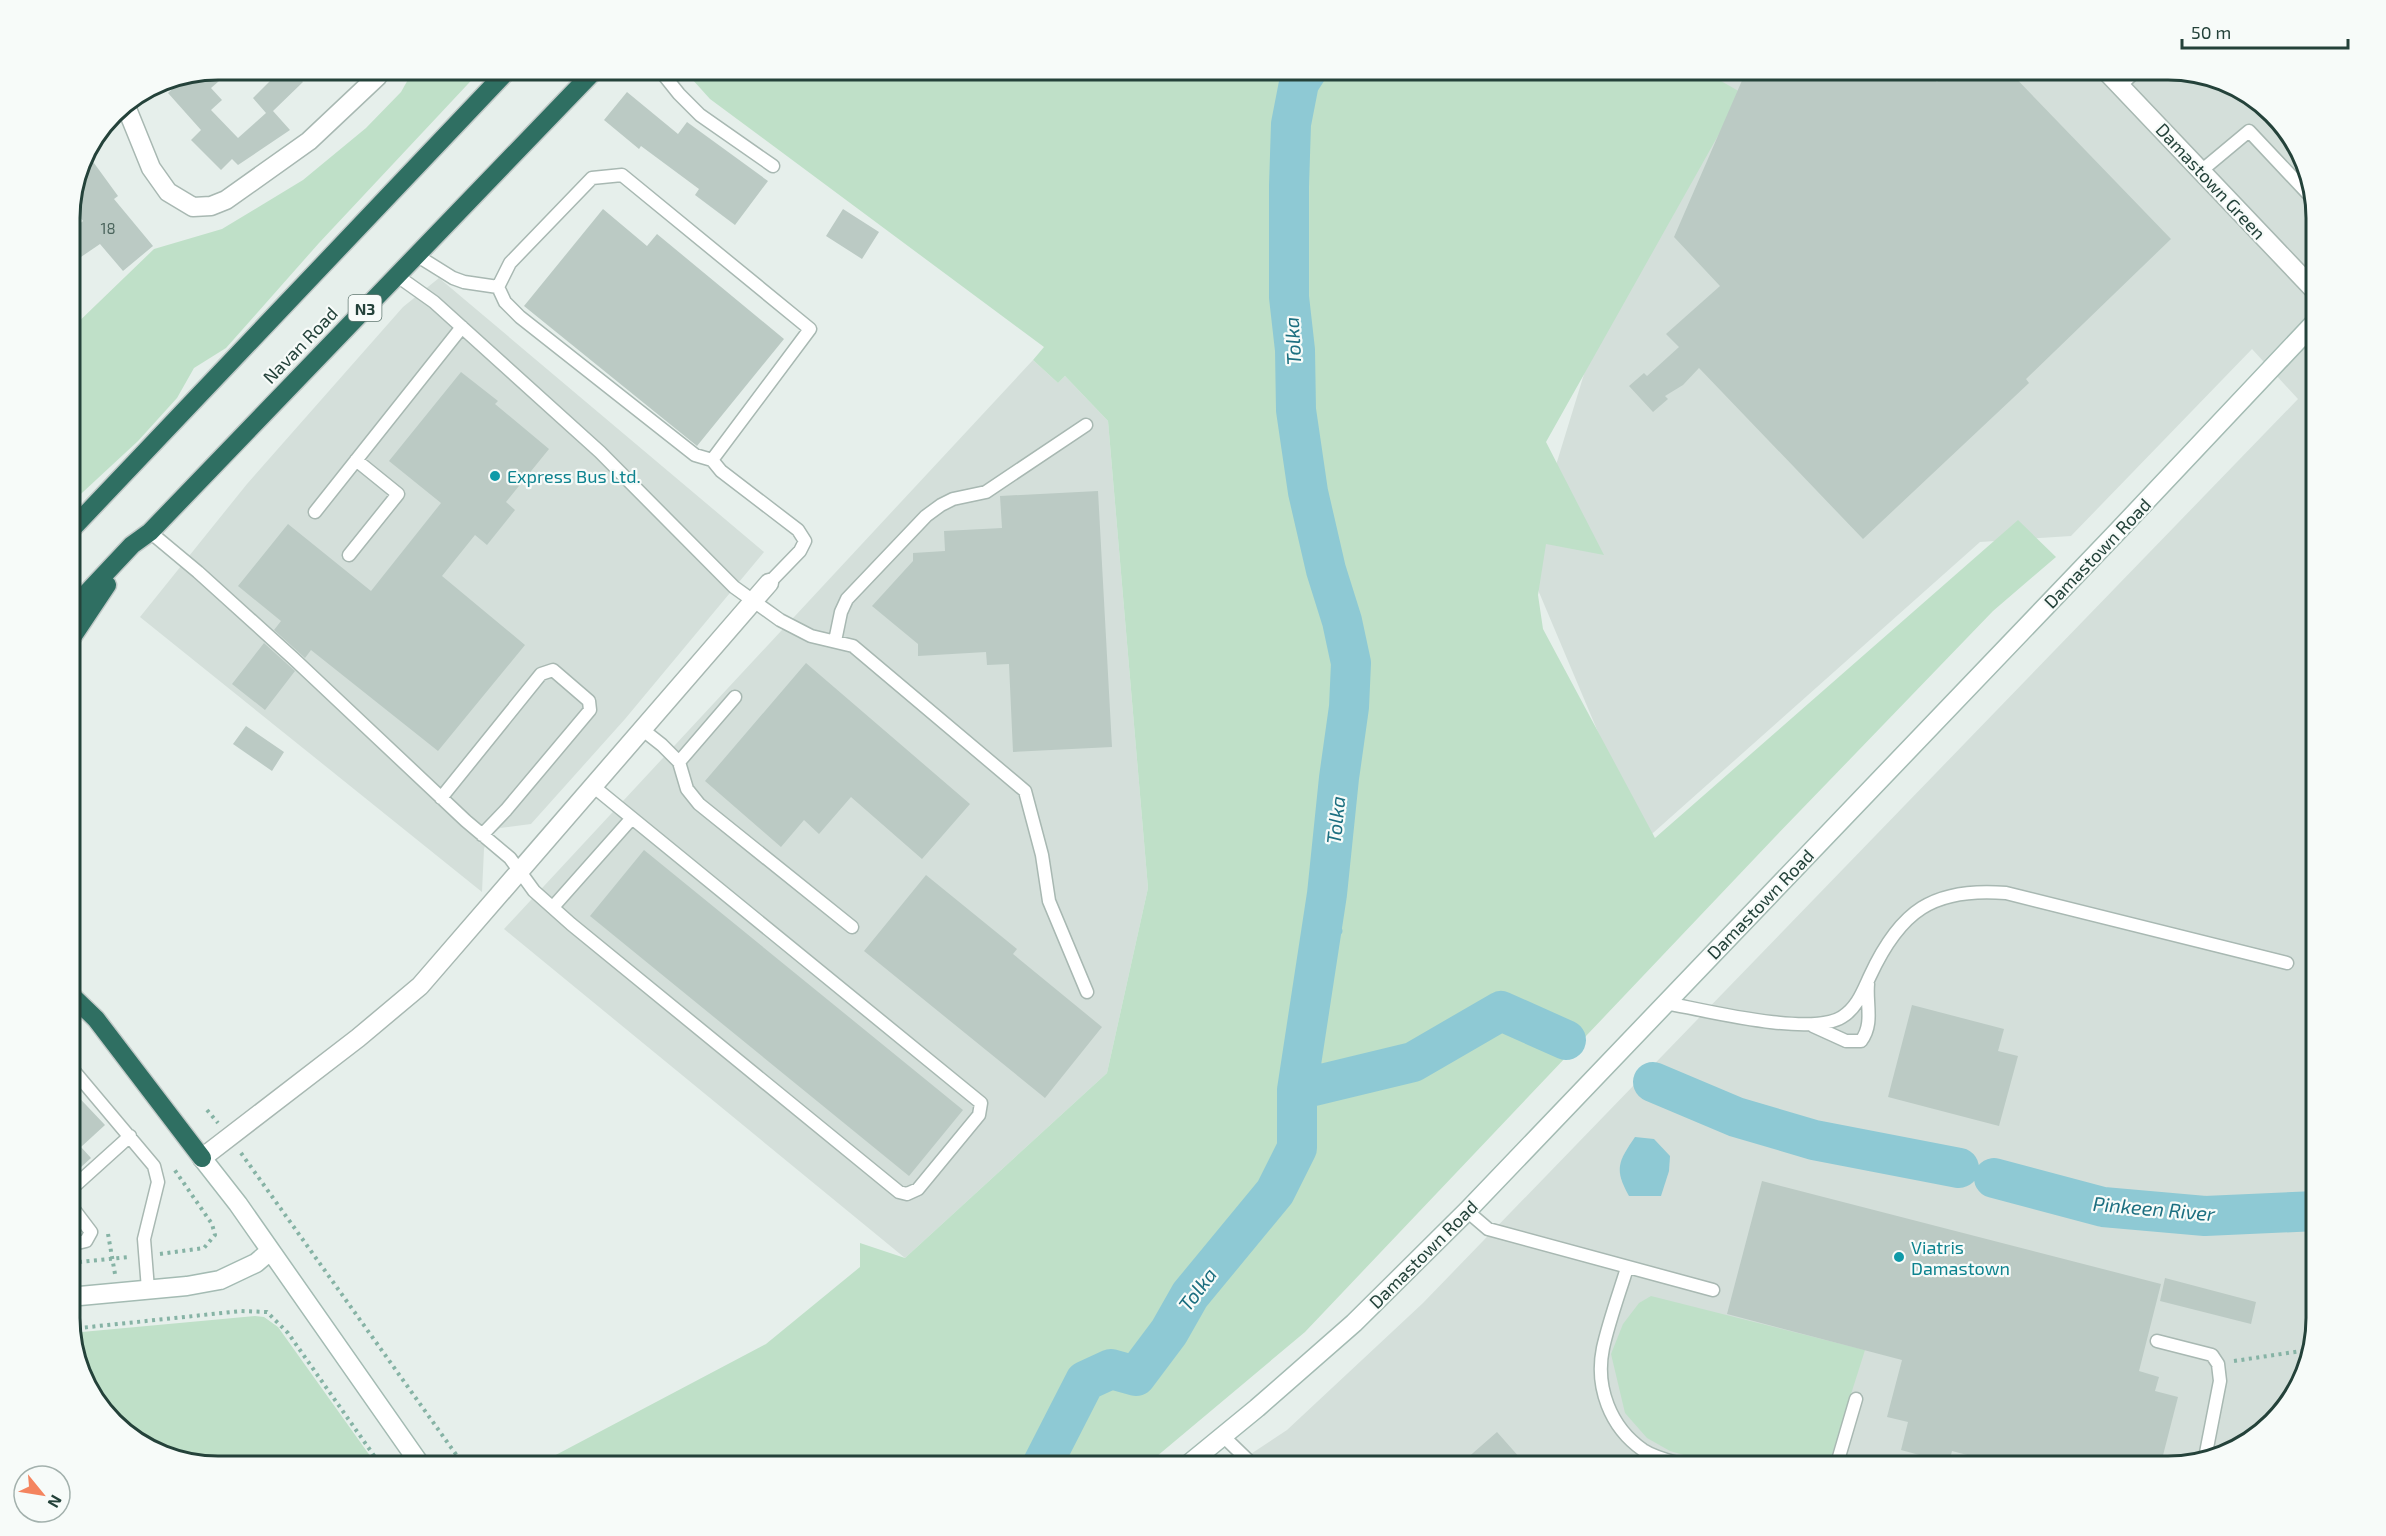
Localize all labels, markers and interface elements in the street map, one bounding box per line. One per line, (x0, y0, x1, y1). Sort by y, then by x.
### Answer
scale bar (2182, 12, 2348, 50)
text: 50 m (2191, 21, 2231, 43)
street label: Damastown Green (2151, 118, 2271, 244)
house number: 18 (100, 219, 116, 237)
road number: N3 (348, 295, 382, 321)
street label: Navan Road (258, 302, 342, 388)
water label: Tolka (1279, 316, 1305, 366)
place label: Express Bus Ltd. (507, 465, 641, 487)
marker: Express Bus Ltd. (488, 469, 502, 483)
street label: Damastown Road (2039, 493, 2155, 613)
water label: Tolka (1321, 795, 1349, 845)
street label: Damastown Road (1702, 844, 1818, 964)
water label: Pinkeen River (2092, 1191, 2217, 1225)
street label: Damastown Road (1364, 1195, 1482, 1313)
place label: Viatris Damastown (1911, 1236, 2010, 1279)
marker: Viatris Damastown (1892, 1250, 1906, 1264)
water label: Tolka (1173, 1262, 1221, 1316)
north arrow (12, 1464, 72, 1524)
text: N (44, 1492, 67, 1512)

